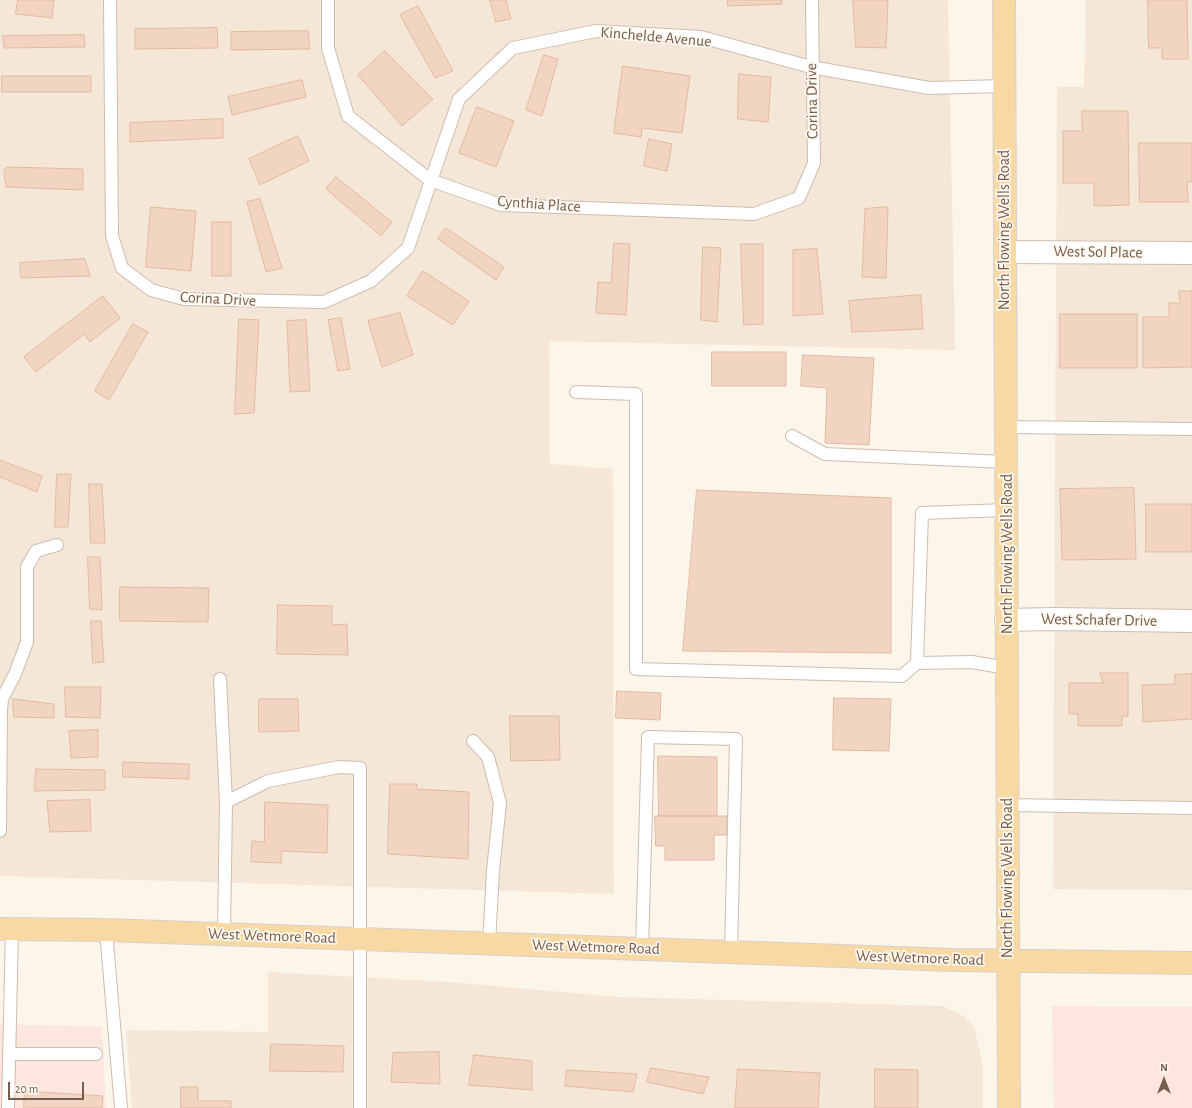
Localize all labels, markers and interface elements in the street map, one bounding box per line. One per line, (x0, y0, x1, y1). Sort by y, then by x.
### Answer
street label: Kinchelde Avenue (600, 23, 712, 51)
street label: Corina Drive (802, 63, 822, 139)
street label: North Flowing Wells Road (994, 150, 1014, 310)
street label: Cynthia Place (497, 192, 581, 216)
street label: West Sol Place (1053, 242, 1143, 262)
street label: Corina Drive (179, 287, 257, 311)
street label: North Flowing Wells Road (997, 474, 1017, 634)
street label: West Schafer Drive (1041, 609, 1157, 631)
street label: North Flowing Wells Road (997, 798, 1017, 958)
street label: West Wetmore Road (208, 924, 336, 948)
street label: West Wetmore Road (532, 935, 660, 959)
street label: West Wetmore Road (856, 946, 984, 970)
north arrow (1144, 1060, 1184, 1100)
text: N (1160, 1062, 1168, 1073)
scale bar (10, 1074, 86, 1100)
text: 20 m (15, 1083, 38, 1095)

